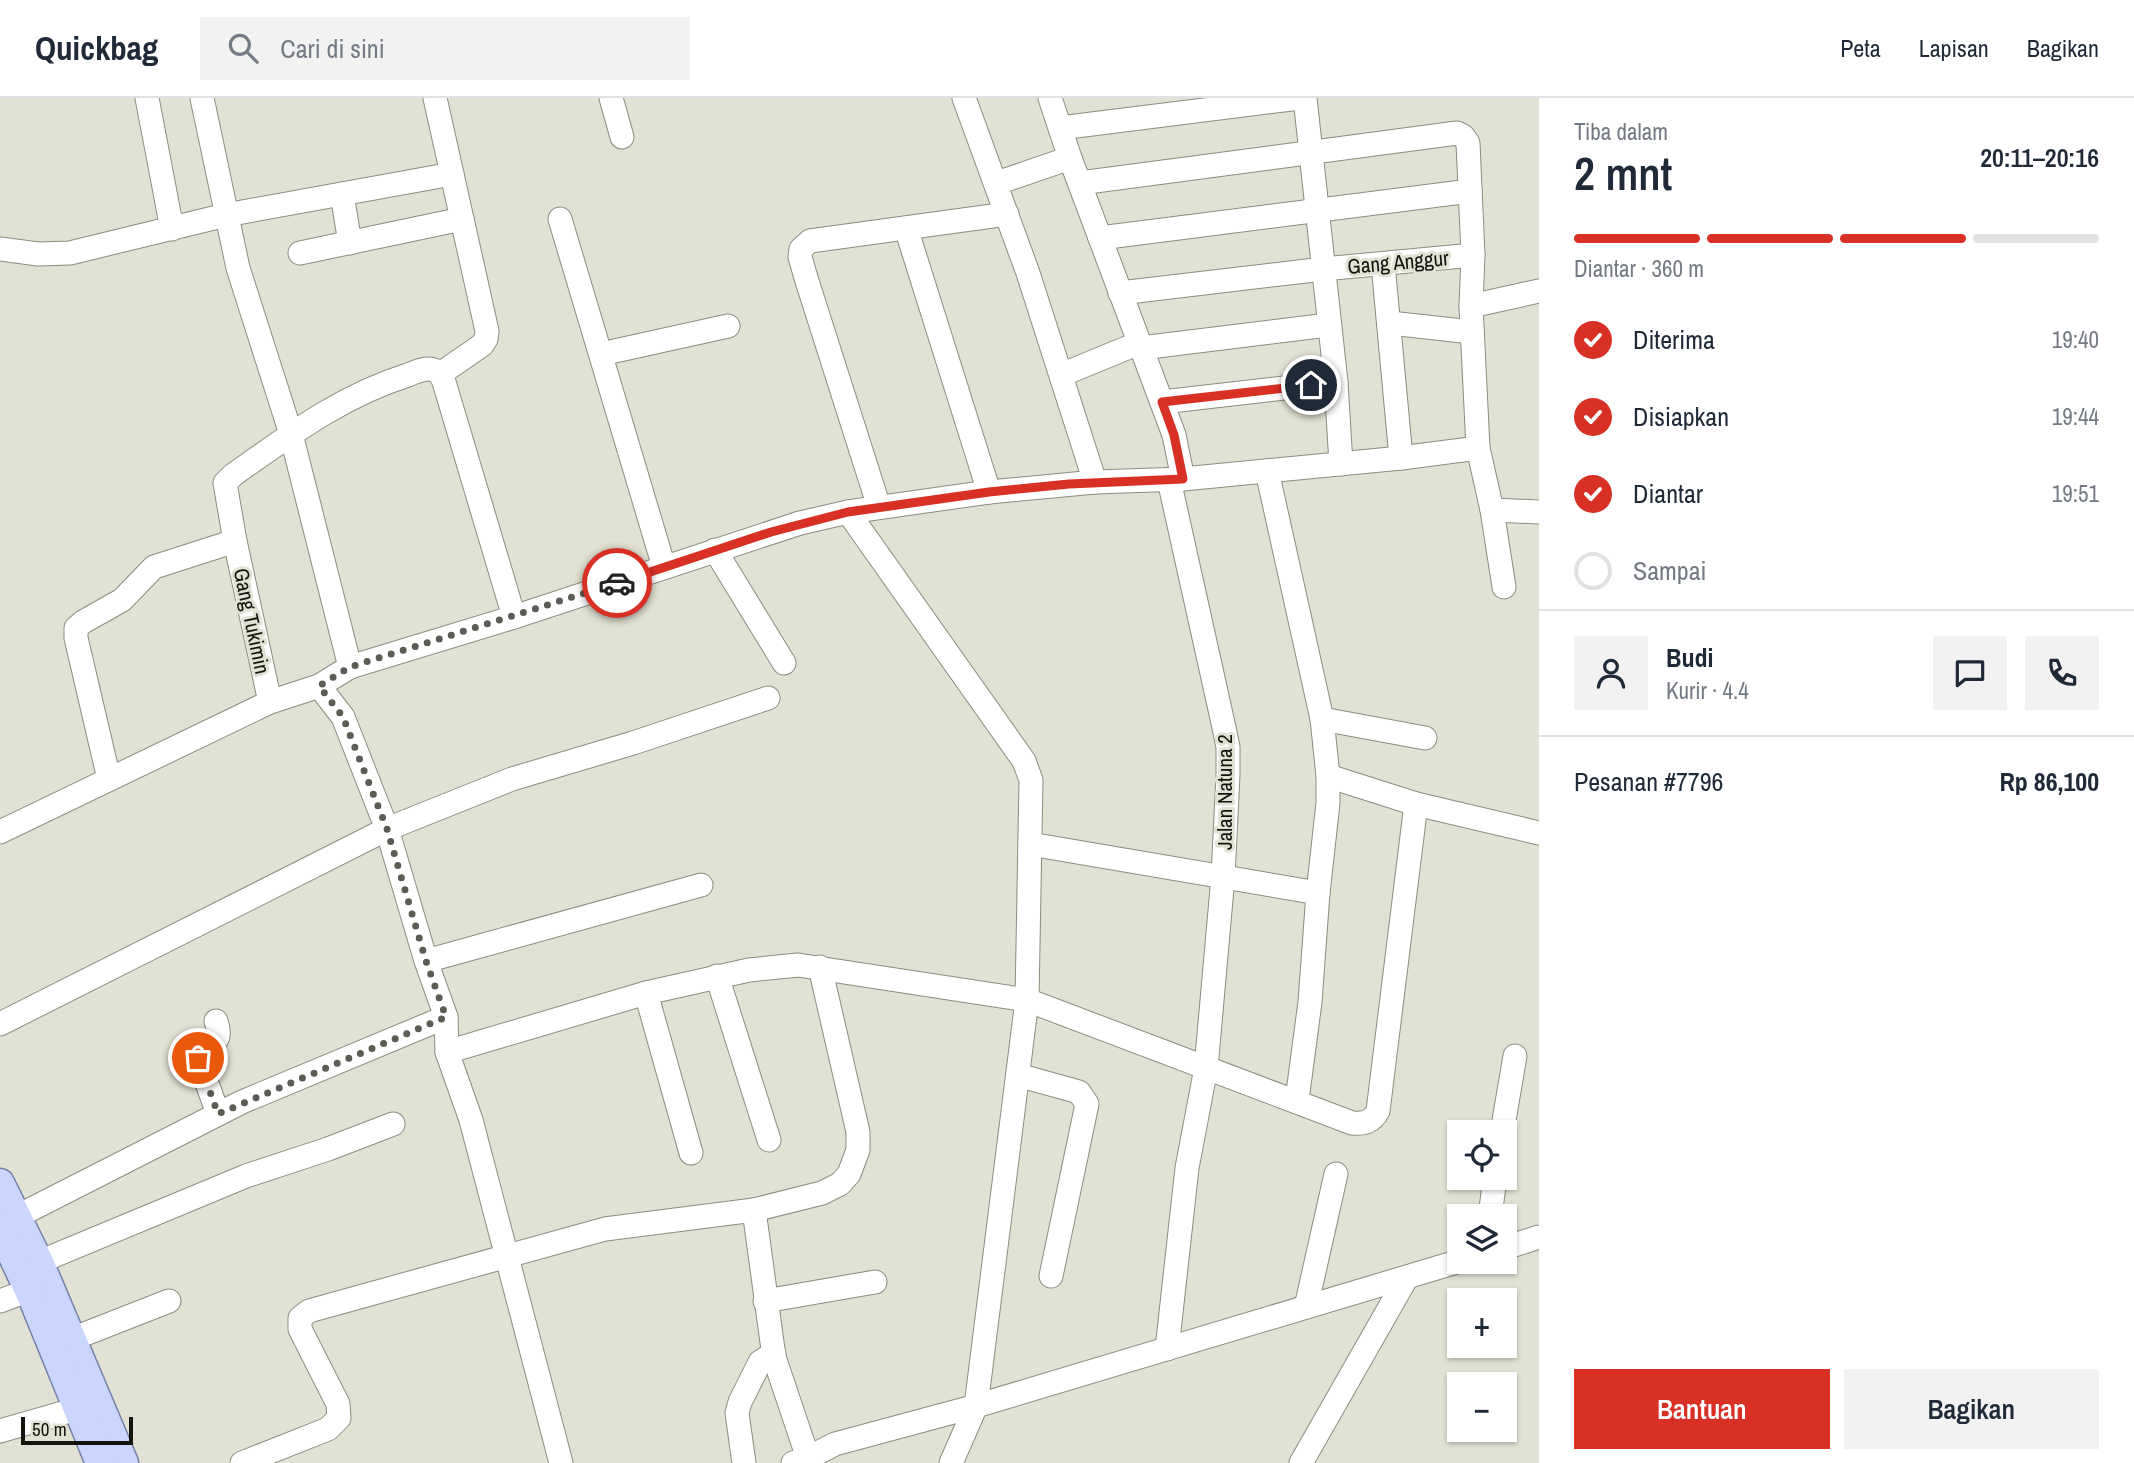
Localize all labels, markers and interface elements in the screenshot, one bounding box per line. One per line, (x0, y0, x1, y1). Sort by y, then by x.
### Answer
search box (200, 17, 690, 80)
text: Quickbag (35, 26, 158, 70)
icon: search (224, 29, 262, 67)
text: Cari di sini (280, 31, 385, 66)
text: Peta (1840, 32, 1881, 64)
text: Lapisan (1919, 32, 1989, 64)
text: Bagikan (2027, 32, 2099, 64)
text: Tiba dalam (1574, 116, 1668, 147)
text: 20:11–20:16 (1980, 140, 2099, 175)
text: 2 mnt (1574, 142, 1673, 204)
street label: Gang Anggur (1346, 243, 1450, 281)
text: Diantar · 360 m (1574, 253, 1704, 284)
icon: check (1574, 321, 1612, 359)
text: Diterima (1633, 322, 1715, 357)
text: 19:40 (2052, 324, 2099, 355)
pin (1281, 355, 1341, 415)
icon: home (1292, 366, 1330, 404)
icon: check (1574, 398, 1612, 436)
text: Disiapkan (1633, 399, 1729, 434)
text: 19:44 (2052, 401, 2099, 432)
icon: check (1574, 475, 1612, 513)
text: Diantar (1633, 476, 1703, 511)
text: 19:51 (2052, 478, 2099, 509)
courier (582, 548, 652, 618)
text: Sampai (1633, 553, 1706, 588)
icon: car (598, 564, 636, 602)
street label: Gang Tukimin (227, 565, 277, 677)
button: person (1574, 636, 1648, 710)
button: chat (1933, 636, 2007, 710)
button: phone (2025, 636, 2099, 710)
text: Budi (1666, 640, 1713, 675)
text: Kurir · 4.4 (1666, 675, 1749, 706)
street label: Jalan Natuna 2 (1210, 734, 1239, 850)
text: Pesanan #7796 (1574, 764, 1723, 799)
text: Rp 86,100 (1999, 764, 2099, 799)
pin (168, 1028, 228, 1088)
icon: bag (179, 1039, 217, 1077)
map controls (1447, 1120, 1517, 1442)
button: locate (1447, 1120, 1517, 1190)
button: layers (1447, 1204, 1517, 1274)
button: + (1447, 1288, 1517, 1358)
button: Bantuan (1574, 1369, 1830, 1449)
button: Bagikan (1844, 1369, 2099, 1449)
button: − (1447, 1372, 1517, 1442)
scale bar (21, 1414, 133, 1446)
text: 50 m (32, 1416, 67, 1442)

